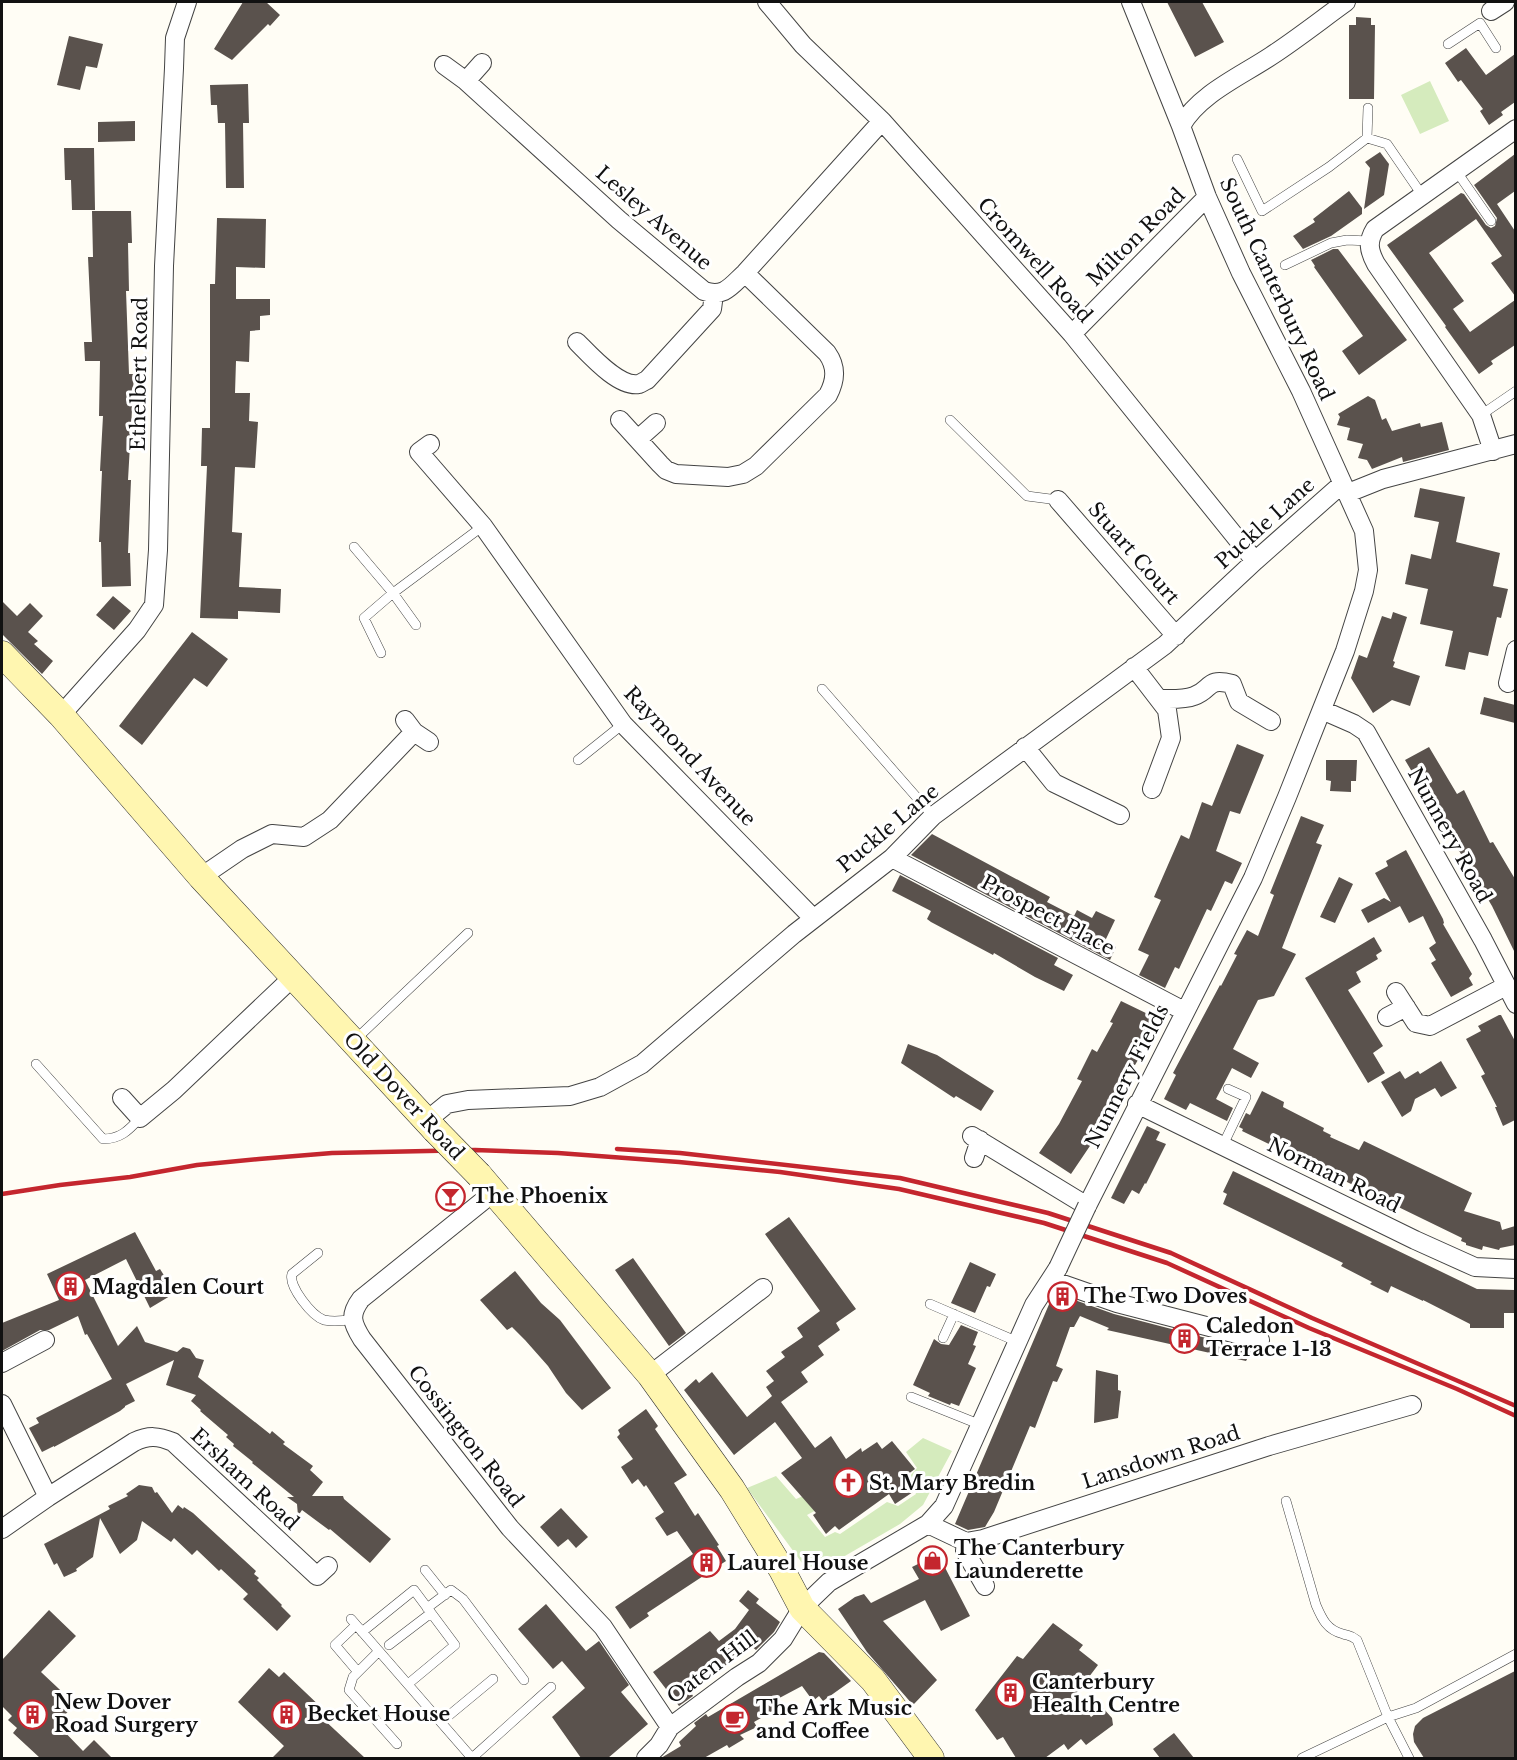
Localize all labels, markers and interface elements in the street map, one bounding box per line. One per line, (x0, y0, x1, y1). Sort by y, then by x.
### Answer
street label: Lesley Avenue (591, 161, 717, 275)
street label: South Canterbury Road (1215, 174, 1339, 404)
street label: Milton Road (1082, 183, 1190, 291)
street label: Cromwell Road (973, 193, 1097, 327)
street label: Ethelbert Road (126, 297, 152, 451)
street label: Puckle Lane (1211, 472, 1319, 574)
street label: Stuart Court (1083, 497, 1185, 609)
street label: Raymond Avenue (619, 681, 761, 831)
street label: Nunnery Road (1403, 763, 1497, 907)
street label: Puckle Lane (833, 779, 943, 877)
street label: Prospect Place (977, 870, 1119, 960)
street label: Nunnery Fields (1080, 1000, 1174, 1152)
street label: Old Dover Road (339, 1027, 469, 1165)
street label: Norman Road (1263, 1132, 1405, 1218)
bar icon: The Phoenix (435, 1180, 467, 1212)
place label: The Phoenix (472, 1184, 608, 1208)
building icon: Magdalen Court (55, 1271, 87, 1303)
place label: Magdalen Court (92, 1275, 264, 1299)
building icon: The Two Doves (1047, 1280, 1079, 1312)
place label: The Two Doves (1084, 1284, 1247, 1308)
place label: Caledon Terrace 1-13 (1206, 1314, 1332, 1361)
building icon: Caledon Terrace 1-13 (1169, 1322, 1201, 1354)
street label: Cossington Road (403, 1360, 529, 1512)
street label: Lansdown Road (1079, 1420, 1243, 1494)
street label: Ersham Road (186, 1423, 304, 1535)
church icon: St. Mary Bredin (832, 1467, 864, 1499)
place label: St. Mary Bredin (869, 1471, 1036, 1495)
place label: The Canterbury Launderette (954, 1536, 1125, 1583)
shop icon: The Canterbury Launderette (917, 1544, 949, 1576)
building icon: Laurel House (690, 1547, 722, 1579)
place label: Laurel House (727, 1551, 869, 1575)
street label: Oaten Hill (662, 1625, 762, 1709)
place label: Canterbury Health Centre (1032, 1670, 1180, 1717)
building icon: Canterbury Health Centre (995, 1677, 1027, 1709)
place label: New Dover Road Surgery (54, 1690, 199, 1737)
place label: The Ark Music and Coffee (756, 1696, 912, 1743)
building icon: New Dover Road Surgery (17, 1698, 49, 1730)
building icon: Becket House (270, 1698, 302, 1730)
place label: Becket House (307, 1702, 450, 1726)
cafe icon: The Ark Music and Coffee (719, 1703, 751, 1735)

